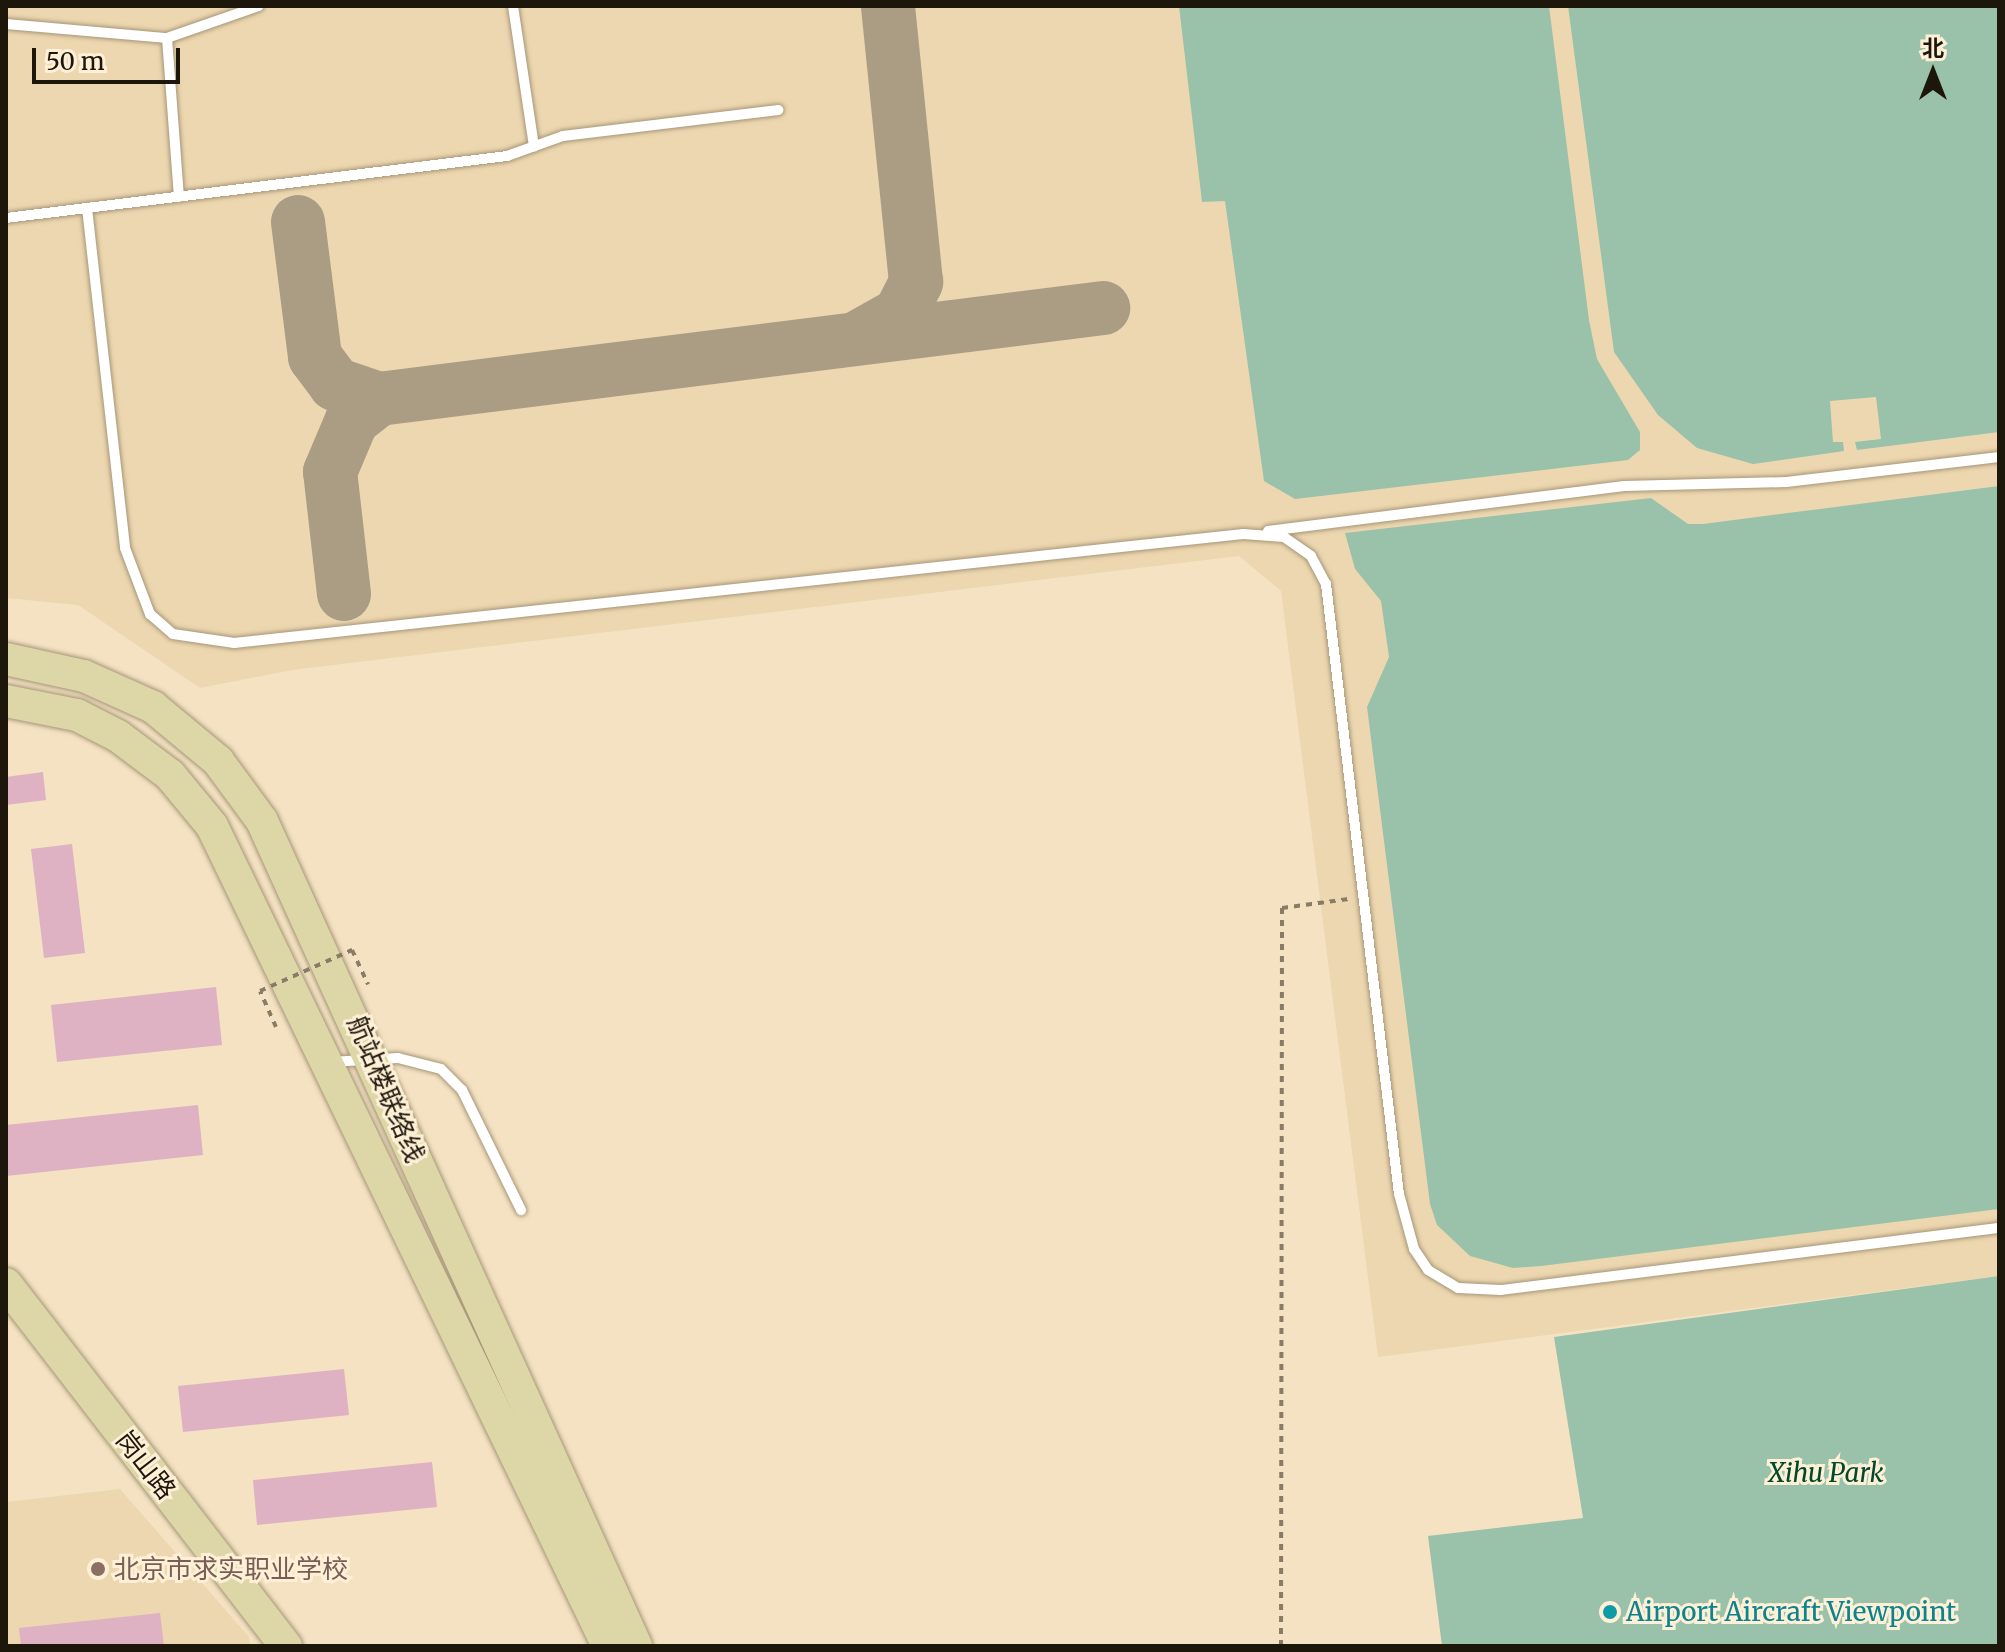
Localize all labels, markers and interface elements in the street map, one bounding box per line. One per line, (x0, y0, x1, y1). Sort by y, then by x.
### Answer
scale bar (36, 32, 184, 82)
north arrow (1893, 32, 1973, 112)
text: 北 (1922, 34, 1944, 62)
text: 50 m (46, 46, 105, 77)
street label: 航站楼联络线 (341, 1011, 431, 1167)
street label: 岗山路 (110, 1425, 182, 1505)
park label: Xihu Park (1768, 1457, 1884, 1489)
place label: 北京市求实职业学校 (114, 1553, 348, 1585)
marker: 北京市求实职业学校 (89, 1560, 107, 1578)
place label: Airport Aircraft Viewpoint (1626, 1596, 1956, 1628)
marker: Airport Aircraft Viewpoint (1601, 1603, 1619, 1621)

